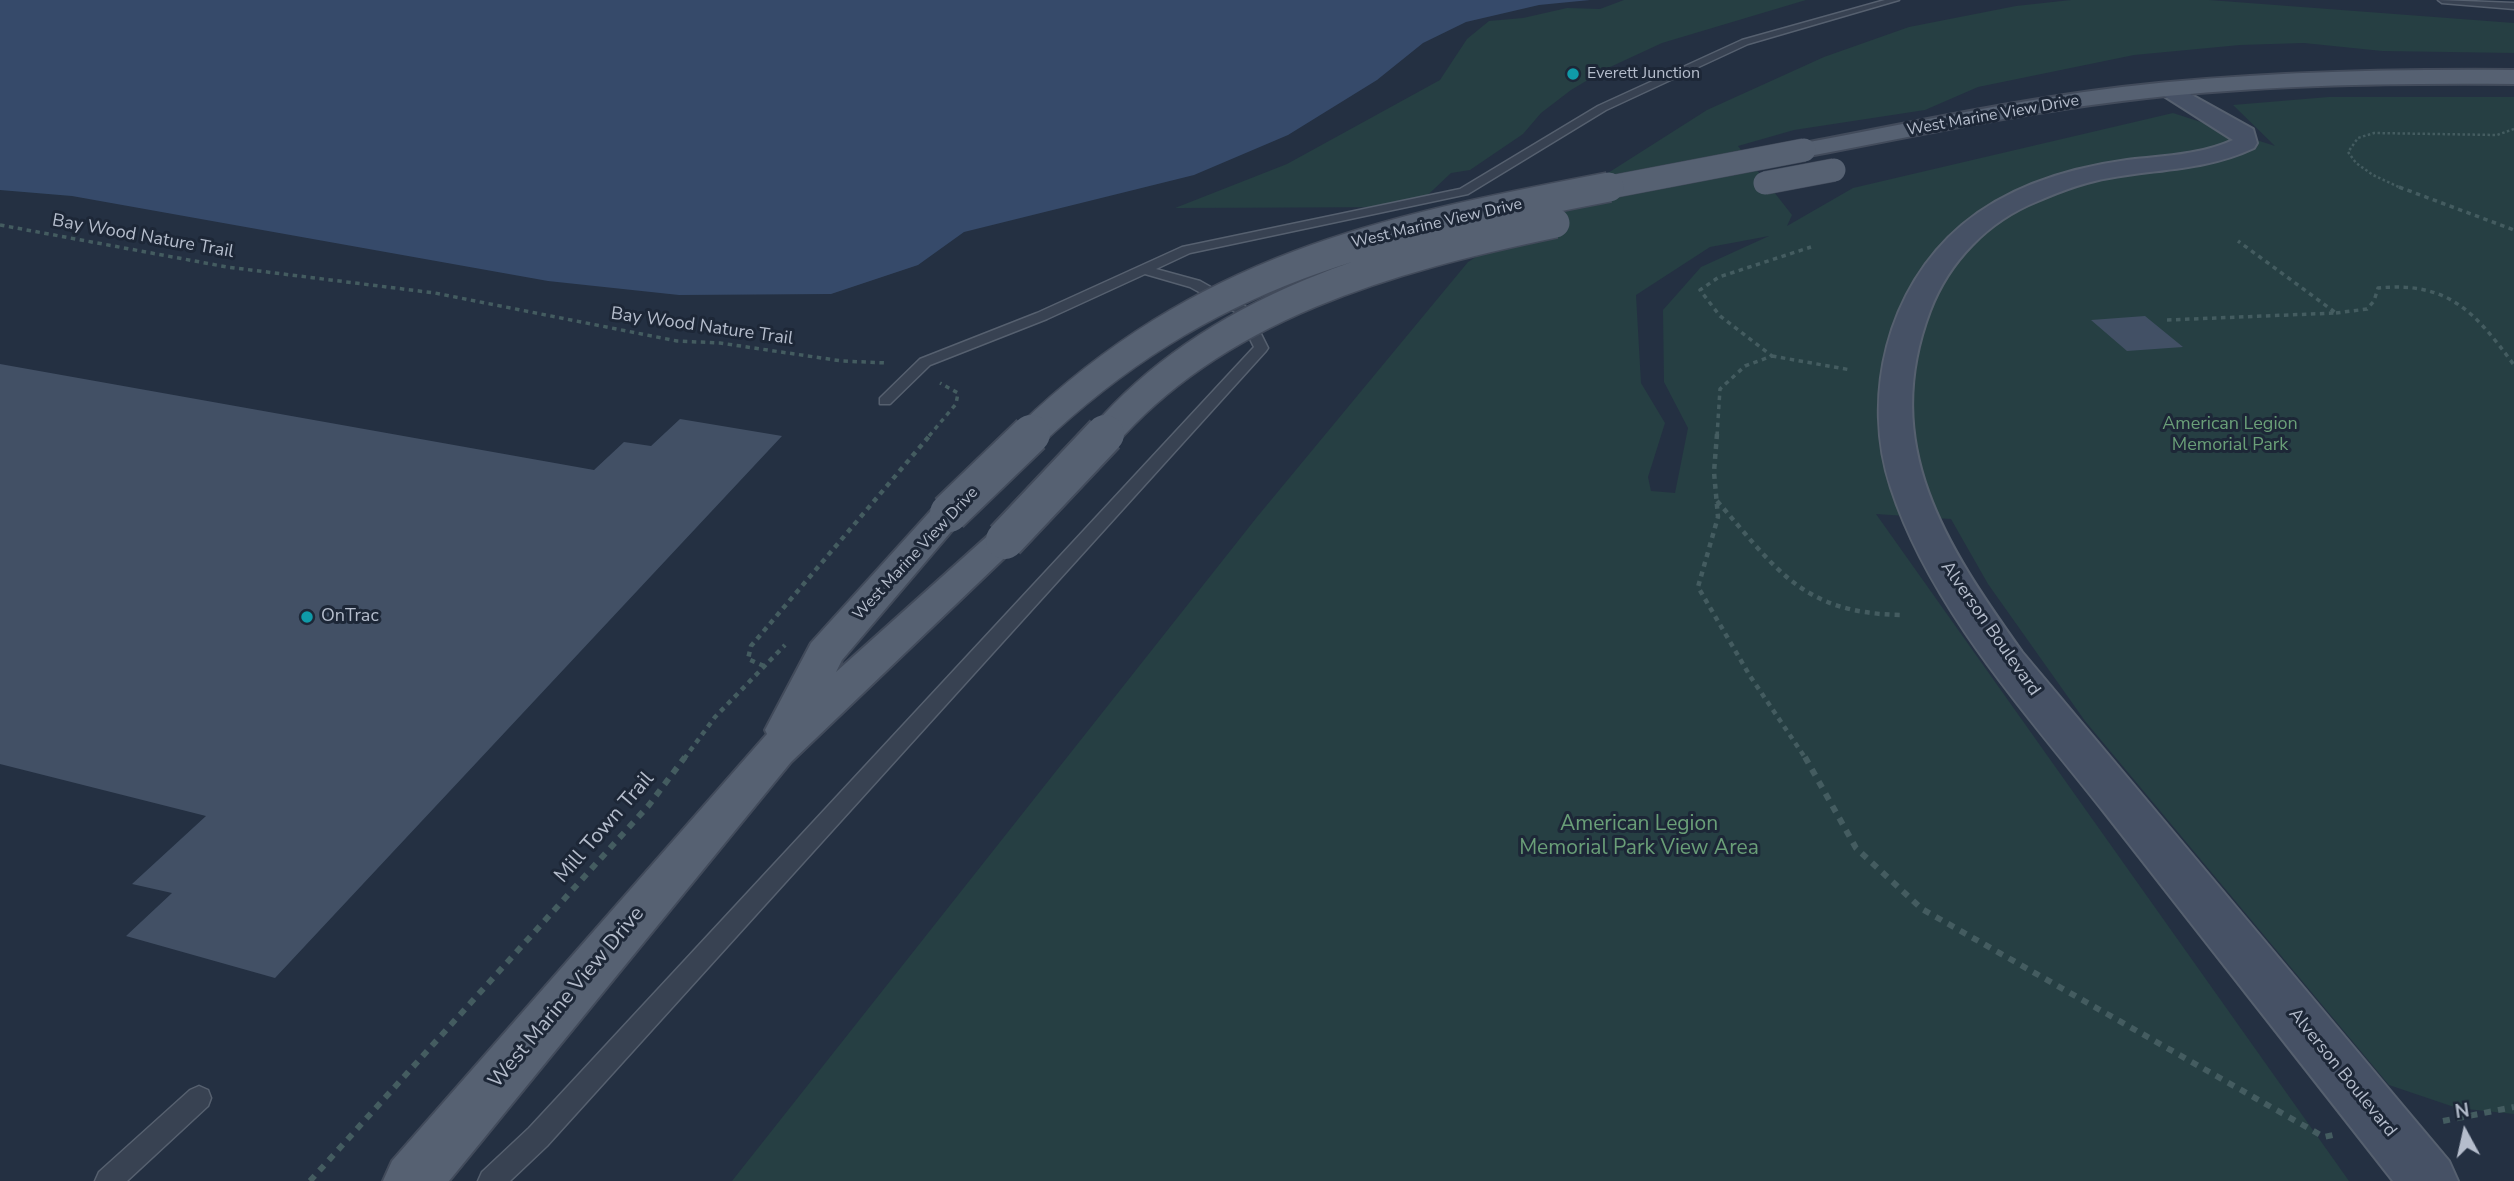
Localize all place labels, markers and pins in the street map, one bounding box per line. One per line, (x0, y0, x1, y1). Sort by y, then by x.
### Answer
place label: Everett Junction (1587, 64, 1700, 84)
marker: Everett Junction (1565, 66, 1581, 82)
place label: OnTrac (321, 606, 379, 628)
marker: OnTrac (299, 609, 315, 625)

